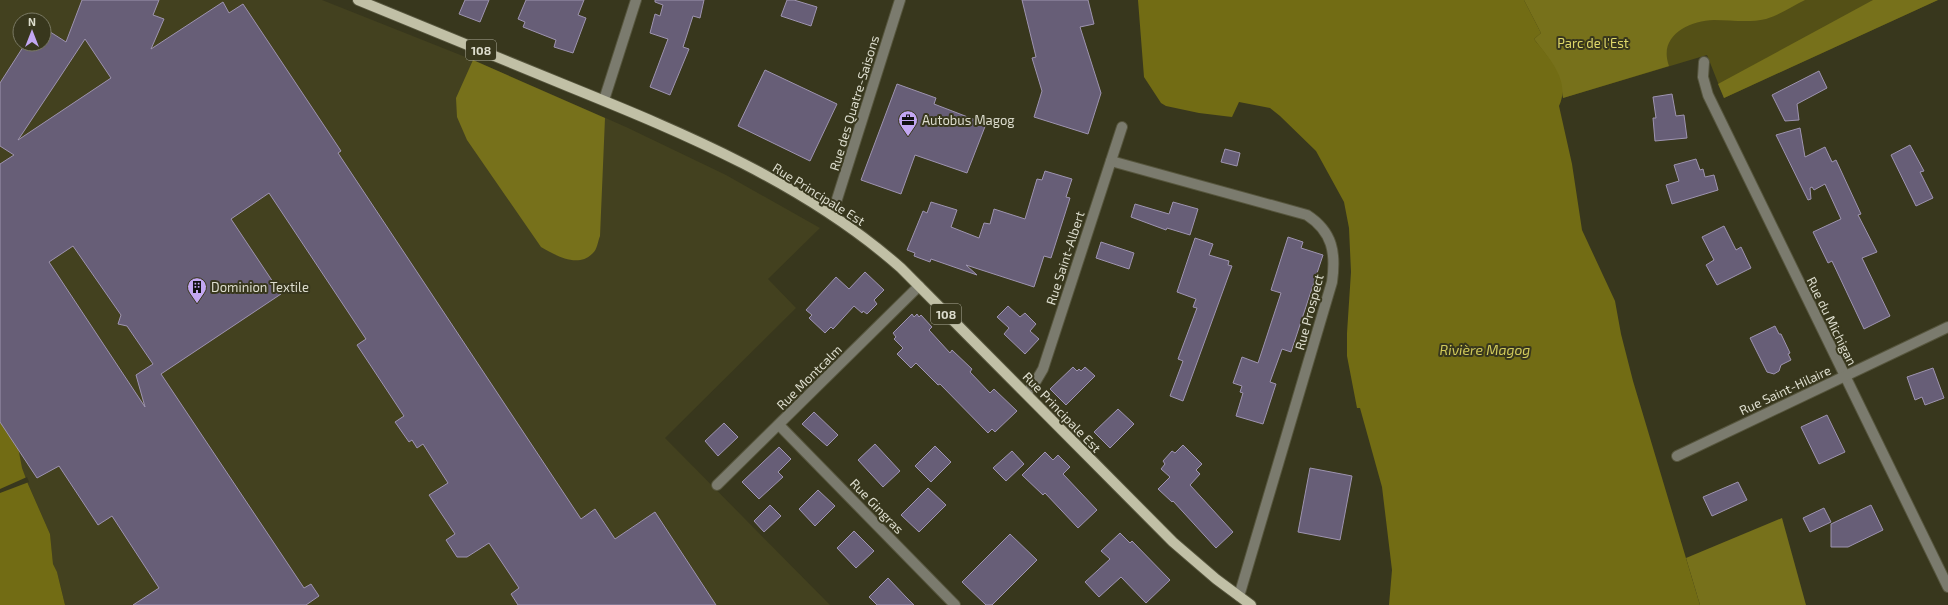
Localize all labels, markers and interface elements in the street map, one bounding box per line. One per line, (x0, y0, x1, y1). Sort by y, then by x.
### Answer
north arrow (12, 12, 52, 52)
text: N (28, 15, 36, 28)
street label: Rue des Quatre-Saisons (826, 33, 882, 173)
park label: Parc de l'Est (1557, 35, 1629, 51)
road number: 108 (466, 40, 496, 60)
office icon: Autobus Magog (897, 109, 919, 137)
place label: Autobus Magog (922, 112, 1015, 128)
street label: Rue Principale Est (770, 159, 868, 229)
street label: Rue Saint-Albert (1042, 209, 1088, 307)
street label: Rue Prospect (1291, 272, 1327, 352)
street label: Rue du Michigan (1804, 274, 1860, 368)
building icon: Dominion Textile (186, 276, 208, 304)
place label: Dominion Textile (211, 279, 309, 295)
road number: 108 (931, 304, 961, 324)
street label: Rue Montcalm (773, 341, 845, 413)
water label: Rivière Magog (1440, 341, 1530, 358)
street label: Rue Saint-Hilaire (1737, 362, 1833, 418)
street label: Rue Principale Est (1019, 368, 1105, 456)
street label: Rue Gingras (847, 475, 907, 537)

